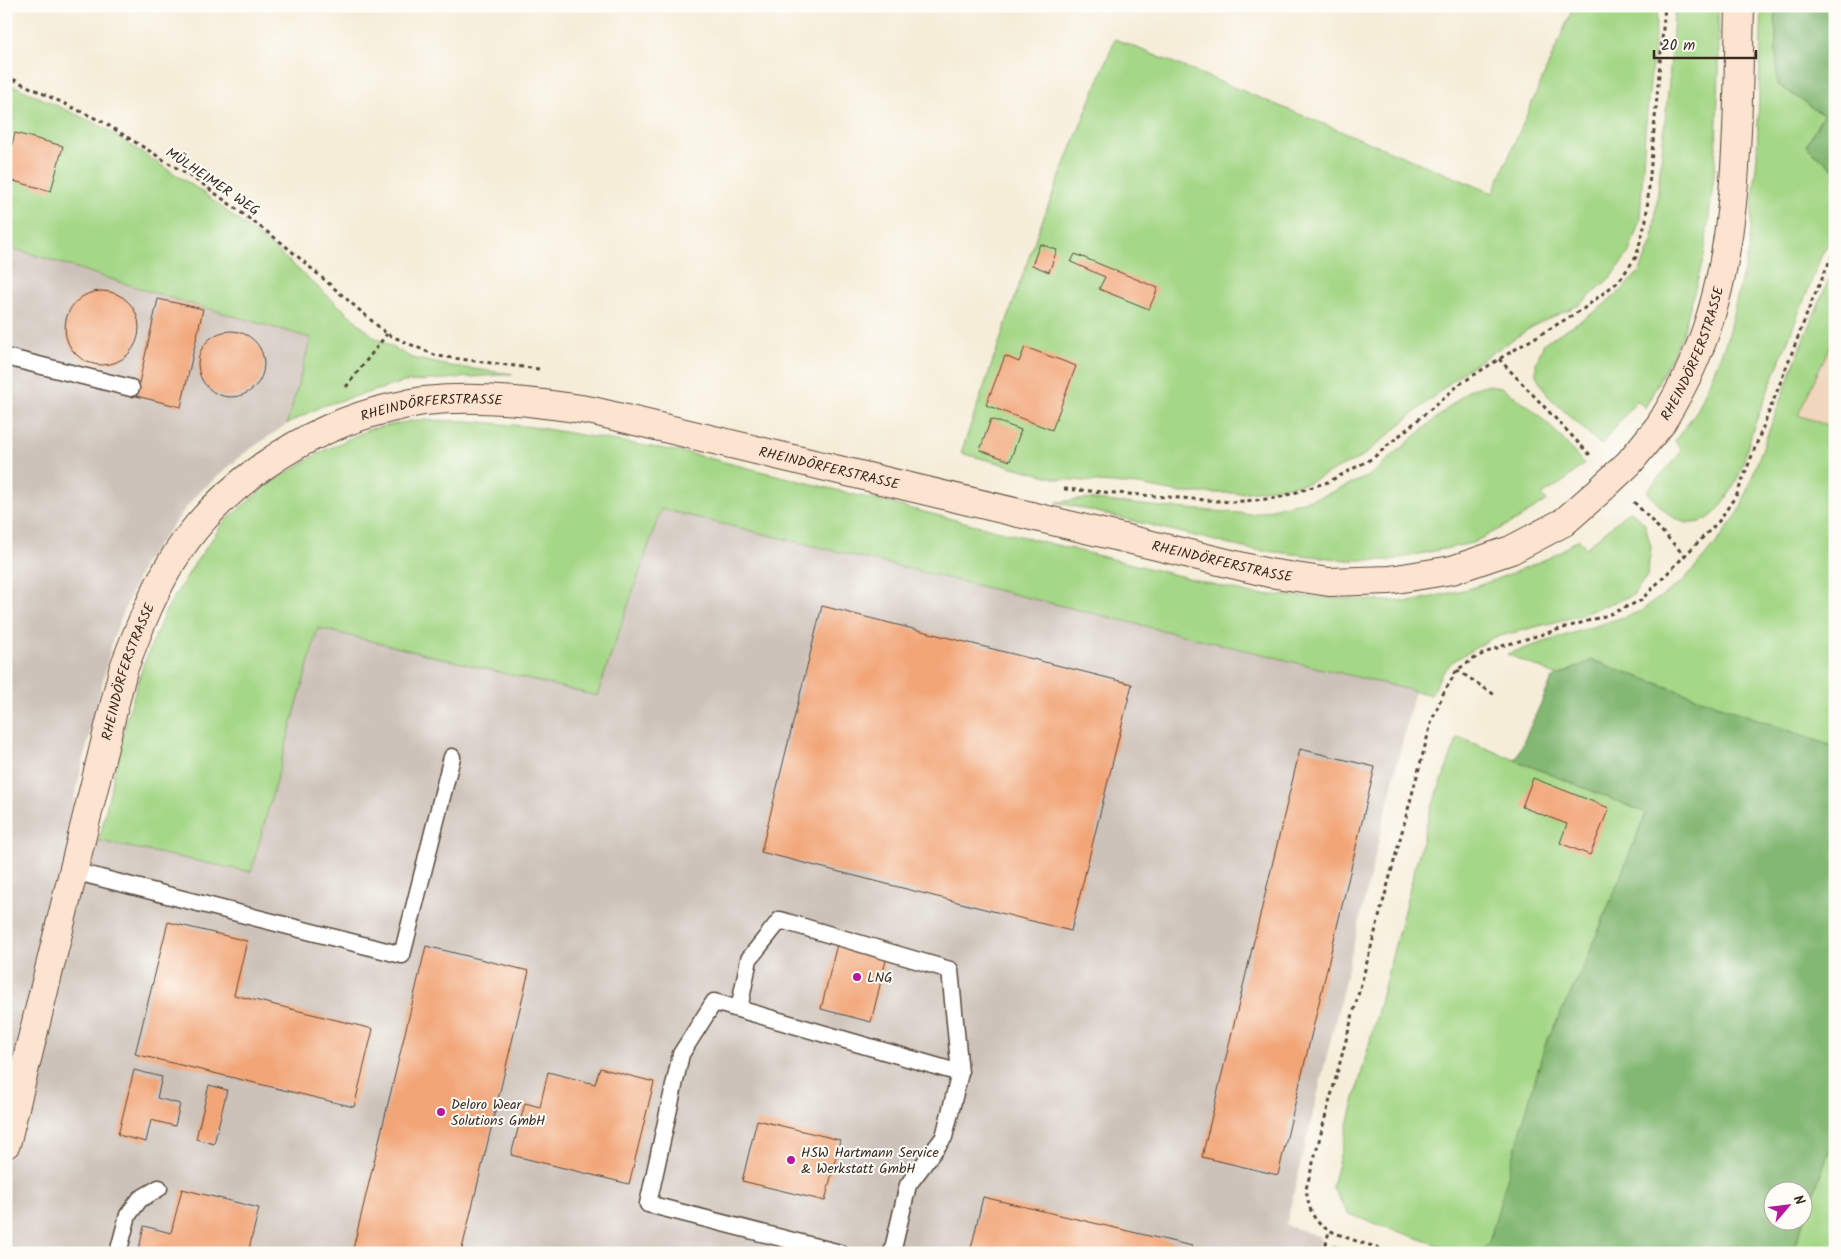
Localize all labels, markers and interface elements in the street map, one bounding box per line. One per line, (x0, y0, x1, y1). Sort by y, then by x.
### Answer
scale bar (1654, 28, 1756, 60)
text: 20 m (1661, 34, 1695, 58)
street label: MÜLHEIMER WEG (161, 142, 264, 222)
street label: RHEINDÖRFERSTRASSE (1655, 284, 1730, 425)
street label: RHEINDÖRFERSTRASSE (358, 389, 504, 428)
street label: RHEINDÖRFERSTRASSE (756, 441, 902, 496)
street label: RHEINDÖRFERSTRASSE (1149, 535, 1295, 588)
street label: RHEINDÖRFERSTRASSE (96, 599, 161, 743)
place label: LNG (867, 967, 893, 989)
marker: LNG (851, 971, 863, 983)
place label: Deloro Wear Solutions GmbH (451, 1094, 546, 1132)
marker: Deloro Wear Solutions GmbH (435, 1106, 447, 1118)
place label: HSW Hartmann Service & Werkstatt GmbH (801, 1142, 939, 1180)
marker: HSW Hartmann Service & Werkstatt GmbH (785, 1154, 797, 1166)
north arrow (1764, 1182, 1814, 1232)
text: N (1787, 1191, 1810, 1210)

